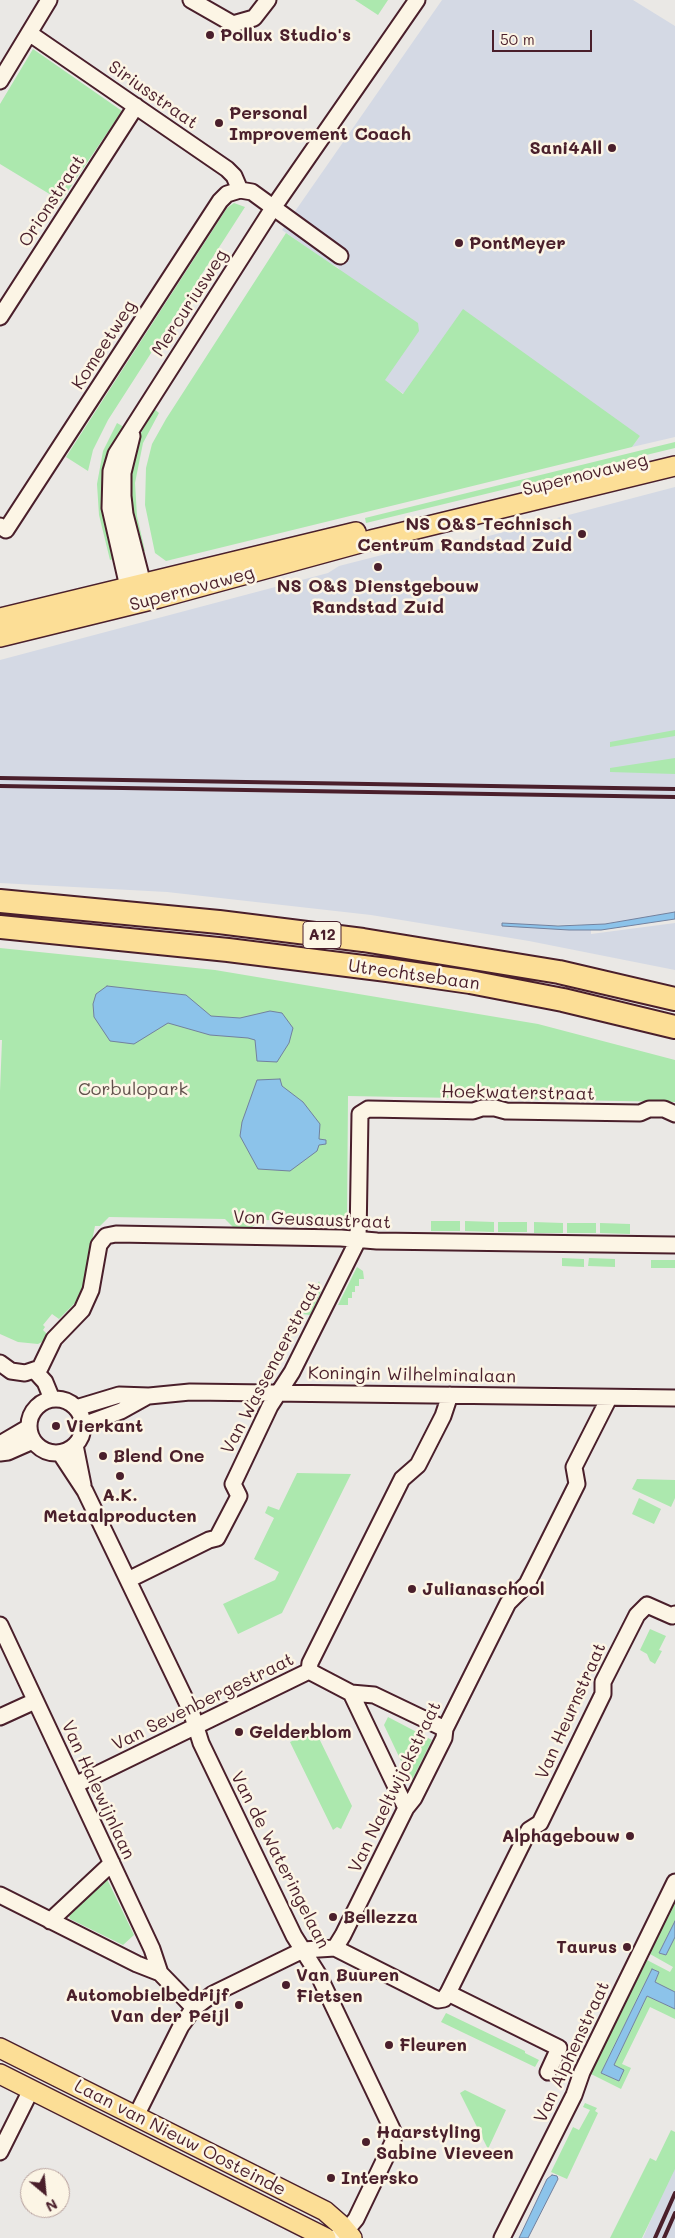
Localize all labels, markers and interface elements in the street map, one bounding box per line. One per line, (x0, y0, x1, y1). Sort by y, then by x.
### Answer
scale bar (495, 20, 595, 52)
place label: Pollux Studio's (220, 24, 351, 46)
marker: Pollux Studio's (204, 29, 216, 41)
text: 50 m (500, 29, 535, 49)
street label: Siriusstraat (104, 56, 202, 134)
place label: Personal Improvement Coach (229, 102, 411, 144)
marker: Personal Improvement Coach (213, 117, 225, 129)
place label: Sani4All (530, 137, 602, 159)
marker: Sani4All (606, 142, 618, 154)
street label: Orionstraat (14, 151, 90, 251)
place label: PontMeyer (469, 232, 566, 254)
marker: PontMeyer (453, 237, 465, 249)
street label: Mercuriusweg (147, 245, 233, 361)
street label: Komeetweg (67, 296, 141, 394)
street label: Supernovaweg (520, 449, 650, 501)
place label: NS O&S Technisch Centrum Randstad Zuid (357, 513, 572, 556)
marker: NS O&S Technisch Centrum Randstad Zuid (576, 528, 588, 540)
marker: NS O&S Dienstgebouw Randstad Zuid (372, 561, 384, 573)
street label: Supernovaweg (127, 562, 257, 616)
place label: NS O&S Dienstgebouw Randstad Zuid (277, 575, 479, 618)
road number: A12 (303, 922, 341, 948)
street label: Utrechtsebaan (347, 955, 481, 995)
park label: Corbulopark (78, 1078, 188, 1100)
street label: Hoekwaterstraat (441, 1081, 595, 1105)
street label: Von Geusaustraat (233, 1206, 391, 1234)
street label: Van Wassenaerstraat (216, 1278, 326, 1458)
street label: Koningin Wilhelminalaan (308, 1362, 516, 1388)
place label: Vierkant (66, 1415, 143, 1437)
marker: Vierkant (50, 1420, 62, 1432)
place label: Blend One (113, 1445, 205, 1467)
marker: Blend One (97, 1450, 109, 1462)
marker: A.K. Metaalproducten (114, 1470, 126, 1482)
place label: A.K. Metaalproducten (43, 1484, 197, 1526)
place label: Julianaschool (422, 1578, 545, 1600)
marker: Julianaschool (406, 1583, 418, 1595)
street label: Van Heurnstraat (531, 1639, 611, 1783)
street label: Van Sevenbergestraat (109, 1649, 297, 1755)
street label: Van Naeltwijckstraat (344, 1698, 446, 1876)
street label: Van Halewijnlaan (56, 1717, 140, 1863)
place label: Gelderblom (249, 1721, 351, 1743)
marker: Gelderblom (233, 1726, 245, 1738)
street label: Van de Wateringelaan (226, 1768, 334, 1952)
place label: Alphagebouw (502, 1825, 620, 1847)
marker: Alphagebouw (624, 1830, 636, 1842)
place label: Bellezza (343, 1906, 418, 1928)
marker: Bellezza (327, 1911, 339, 1923)
place label: Taurus (556, 1936, 617, 1958)
marker: Taurus (621, 1941, 633, 1953)
place label: Van Buuren Fietsen (296, 1964, 399, 2006)
street label: Van Alphenstraat (530, 1978, 614, 2126)
marker: Van Buuren Fietsen (280, 1979, 292, 1991)
place label: Automobielbedrijf Van der Peijl (65, 1984, 229, 2026)
marker: Automobielbedrijf Van der Peijl (233, 1999, 245, 2011)
place label: Fleuren (399, 2034, 467, 2056)
marker: Fleuren (383, 2039, 395, 2051)
street label: Laan van Nieuw Oosteinde (71, 2075, 289, 2201)
place label: Haarstyling Sabine Vieveen (376, 2121, 514, 2164)
marker: Haarstyling Sabine Vieveen (360, 2136, 372, 2148)
place label: Intersko (341, 2167, 418, 2189)
north arrow (20, 2168, 70, 2218)
marker: Intersko (325, 2172, 337, 2184)
text: N (43, 2195, 61, 2217)

